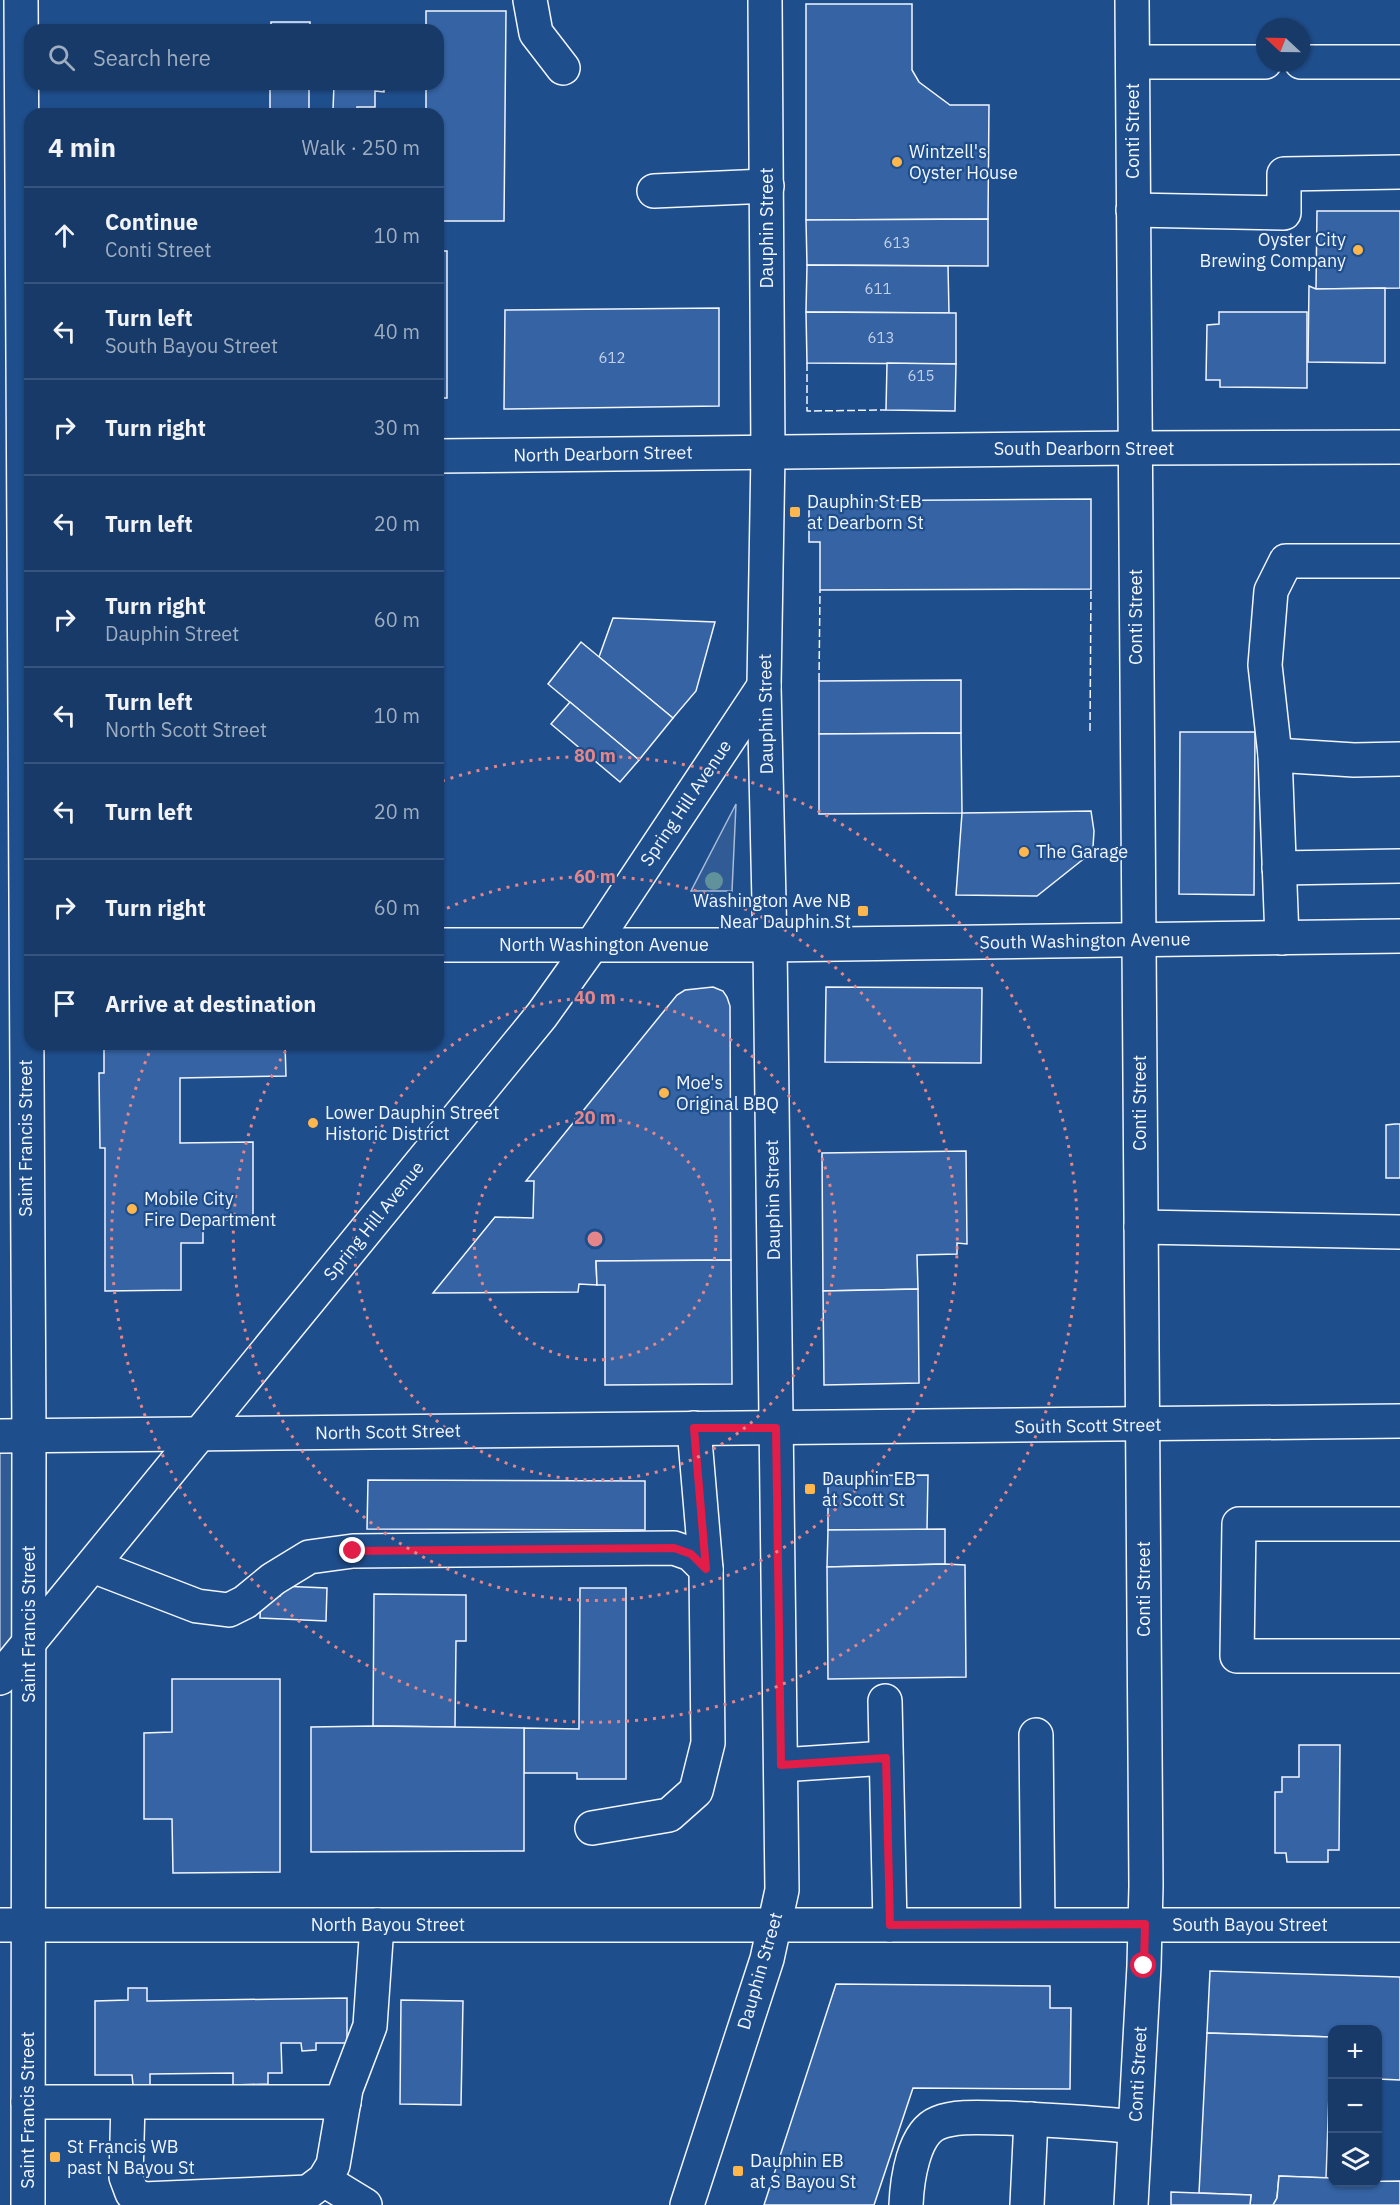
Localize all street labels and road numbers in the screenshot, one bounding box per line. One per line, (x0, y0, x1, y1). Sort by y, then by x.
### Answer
street label: Conti Street (1121, 83, 1144, 179)
street label: Dauphin Street (755, 168, 778, 288)
street label: South Dearborn Street (994, 437, 1174, 460)
street label: North Dearborn Street (513, 440, 693, 467)
street label: Conti Street (1124, 569, 1147, 665)
street label: Dauphin Street (753, 653, 778, 775)
street label: Spring Hill Avenue (635, 735, 736, 870)
street label: South Washington Avenue (979, 927, 1191, 954)
street label: North Washington Avenue (499, 933, 709, 956)
street label: Conti Street (1128, 1055, 1151, 1151)
street label: Saint Francis Street (14, 1059, 37, 1217)
street label: Dauphin Street (760, 1139, 785, 1261)
street label: Spring Hill Avenue (318, 1156, 429, 1285)
street label: South Scott Street (1014, 1413, 1162, 1438)
street label: North Scott Street (315, 1419, 461, 1444)
street label: Conti Street (1132, 1541, 1155, 1637)
street label: Saint Francis Street (17, 1545, 40, 1703)
street label: Dauphin Street (732, 1910, 787, 2032)
street label: North Bayou Street (311, 1913, 465, 1936)
street label: South Bayou Street (1172, 1913, 1328, 1936)
street label: Conti Street (1124, 2025, 1151, 2122)
street label: Saint Francis Street (16, 2031, 39, 2189)

